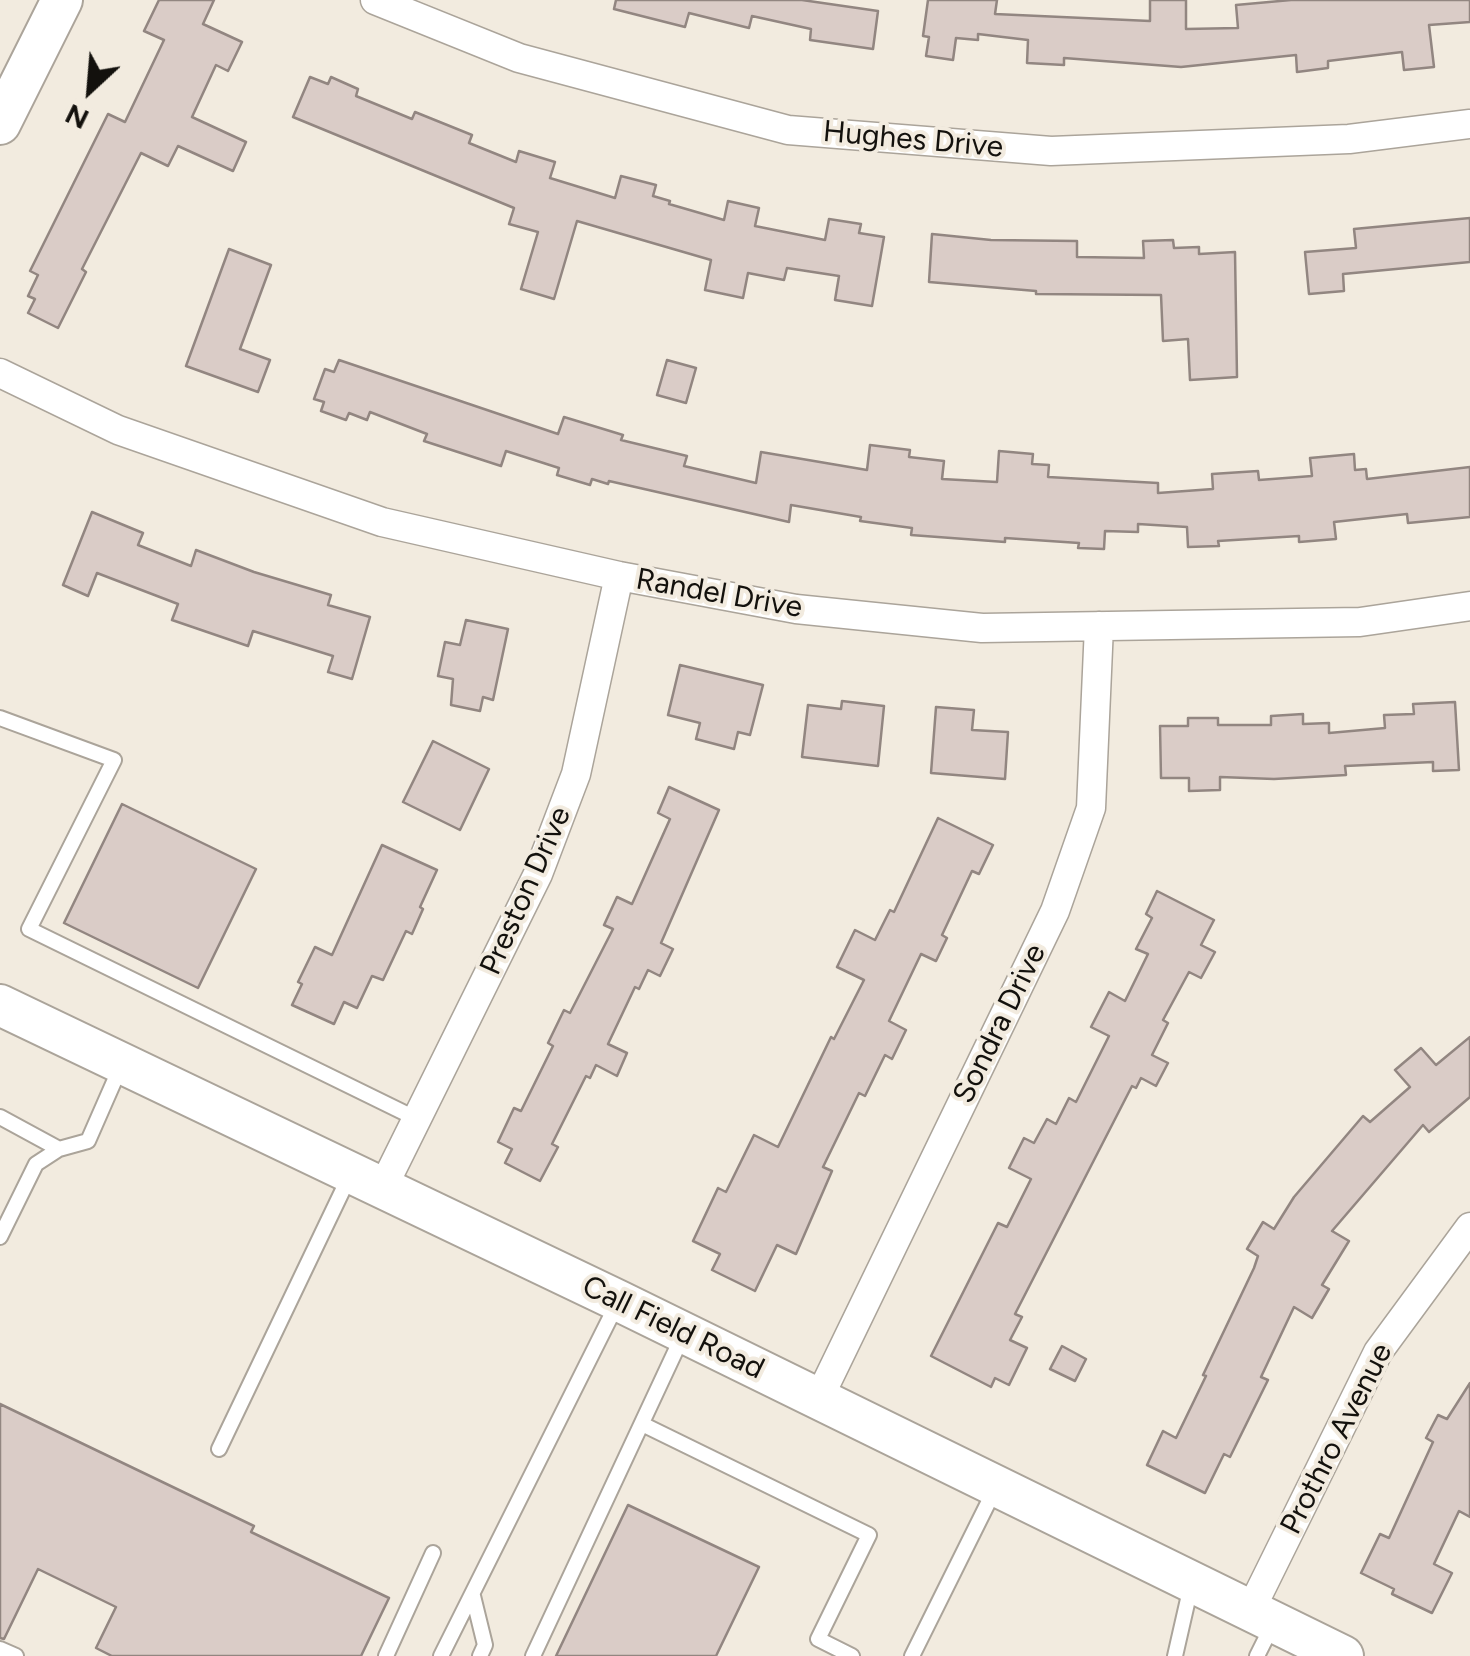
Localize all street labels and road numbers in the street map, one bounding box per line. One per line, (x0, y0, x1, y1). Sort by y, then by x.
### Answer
street label: Hughes Drive (821, 114, 1005, 166)
street label: Randel Drive (633, 562, 805, 626)
street label: Preston Drive (473, 801, 579, 981)
street label: Sondra Drive (946, 939, 1054, 1109)
street label: Call Field Road (576, 1268, 770, 1388)
street label: Prothro Avenue (1273, 1338, 1401, 1540)

